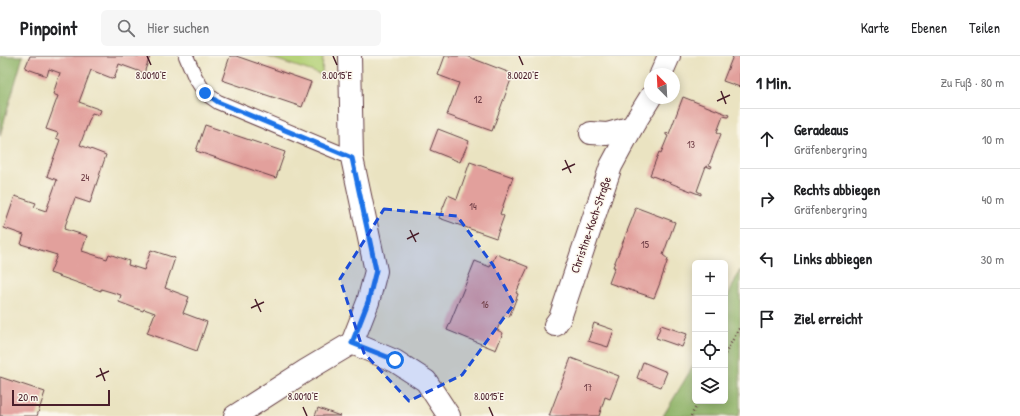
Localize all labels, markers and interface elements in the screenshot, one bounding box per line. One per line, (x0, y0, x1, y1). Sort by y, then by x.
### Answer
search box (101, 10, 381, 46)
text: Pinpoint (20, 15, 77, 41)
icon: search (115, 17, 137, 39)
text: Hier suchen (147, 17, 209, 38)
text: Karte (861, 18, 889, 37)
text: Ebenen (911, 18, 947, 37)
text: Teilen (969, 18, 1000, 37)
north arrow (644, 68, 680, 104)
text: 8.0010°E (136, 69, 167, 82)
text: 8.0015°E (322, 69, 353, 82)
text: 8.0020°E (507, 69, 539, 82)
text: 1 Min. (756, 71, 791, 94)
text: Zu Fuß · 80 m (940, 73, 1004, 91)
route end (196, 84, 214, 102)
house number: 12 (474, 93, 482, 106)
text: Geradeaus (794, 119, 848, 140)
icon: ahead (756, 128, 778, 150)
text: 10 m (982, 130, 1004, 148)
house number: 13 (687, 138, 696, 151)
text: Gräfenbergring (794, 140, 867, 158)
house number: 24 (81, 171, 89, 184)
street label: Christine-Koch-Straße (566, 174, 615, 275)
text: Rechts abbiegen (794, 179, 880, 200)
icon: right (756, 188, 778, 210)
text: 40 m (981, 190, 1004, 208)
house number: 14 (469, 200, 477, 213)
text: Gräfenbergring (794, 200, 867, 218)
house number: 15 (641, 238, 650, 251)
icon: left (756, 248, 778, 270)
text: Links abbiegen (794, 248, 872, 269)
text: 30 m (981, 250, 1004, 268)
map controls (692, 260, 728, 404)
button: + (692, 260, 728, 296)
button: − (692, 296, 728, 332)
house number: 16 (481, 298, 489, 311)
icon: arrive (756, 308, 778, 330)
text: Ziel erreicht (794, 308, 863, 329)
button: locate (692, 332, 728, 368)
route start (386, 351, 404, 369)
button: layers (692, 368, 728, 404)
house number: 17 (584, 381, 592, 394)
scale bar (12, 388, 110, 407)
text: 20 m (18, 390, 38, 404)
text: 8.0010°E (288, 390, 319, 403)
text: 8.0015°E (474, 390, 505, 403)

